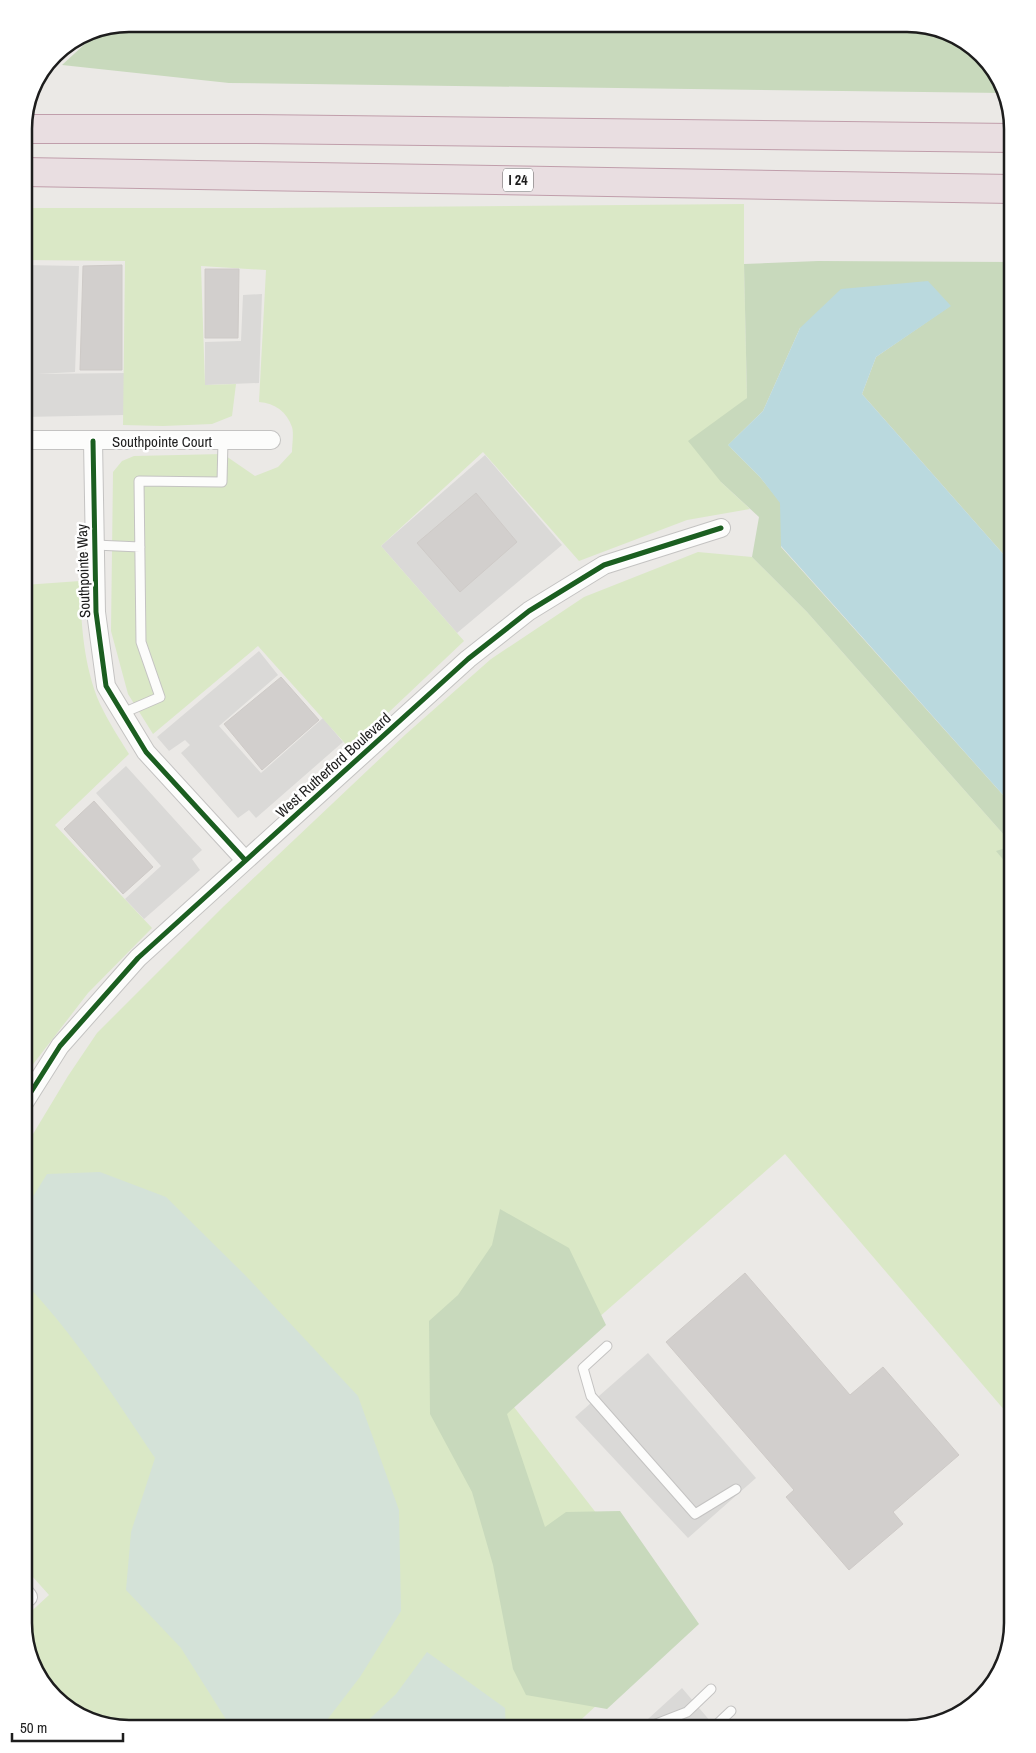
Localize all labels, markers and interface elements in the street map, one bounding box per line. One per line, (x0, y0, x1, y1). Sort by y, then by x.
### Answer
road number: I 24 (503, 168, 533, 192)
street label: Southpointe Court (112, 431, 212, 452)
street label: Southpointe Way (71, 523, 95, 618)
street label: West Rutherford Boulevard (271, 708, 395, 822)
scale bar (12, 1710, 124, 1742)
text: 50 m (20, 1717, 47, 1738)

